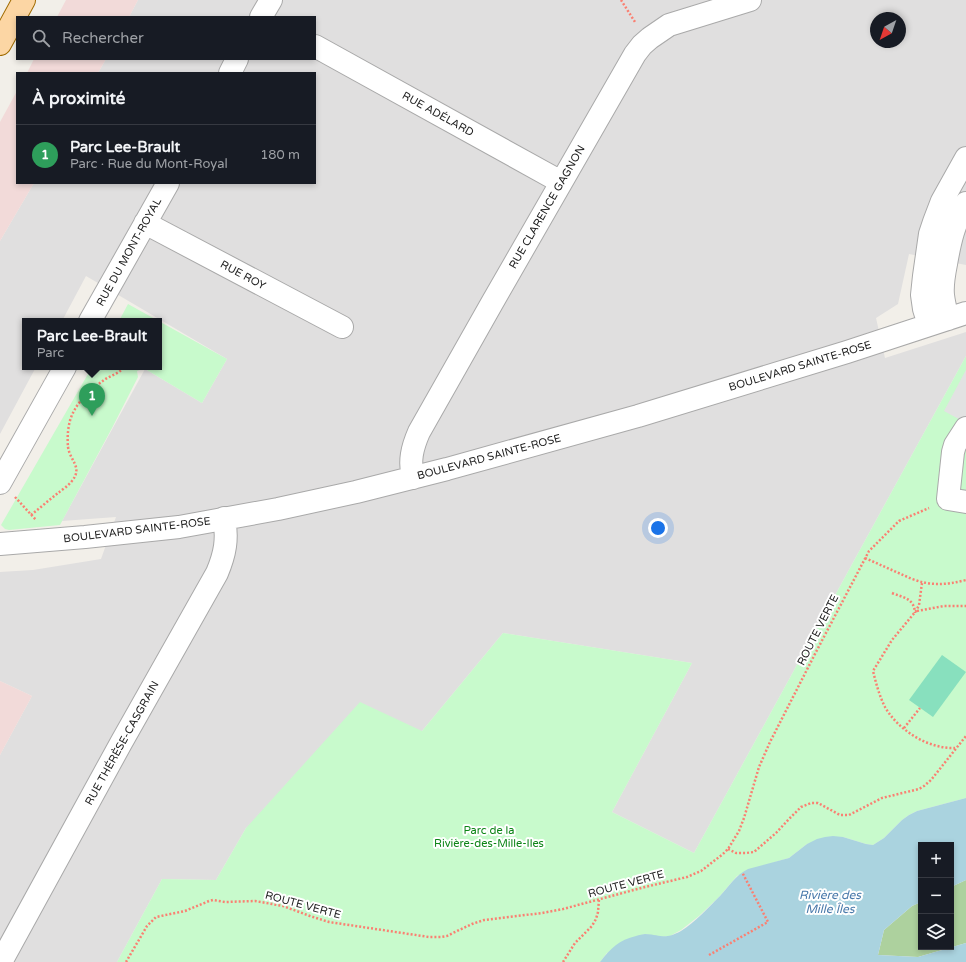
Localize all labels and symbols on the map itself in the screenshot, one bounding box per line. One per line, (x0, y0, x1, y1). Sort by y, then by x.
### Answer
north arrow (870, 12, 906, 48)
street label: RUE ADÉLARD (400, 88, 477, 139)
street label: RUE CLARENCE GAGNON (506, 143, 588, 271)
street label: RUE DU MONT-ROYAL (94, 195, 165, 308)
street label: RUE ROY (218, 258, 268, 292)
street label: BOULEVARD SAINTE-ROSE (727, 338, 873, 394)
pin: 1 (79, 383, 105, 416)
street label: BOULEVARD SAINTE-ROSE (416, 432, 562, 482)
street label: BOULEVARD SAINTE-ROSE (63, 515, 211, 545)
your location (648, 518, 668, 538)
street label: ROUTE VERTE (795, 592, 841, 668)
street label: RUE THÉRÈSE-CASGRAIN (81, 678, 162, 807)
park label: Parc de la Rivière-des-Mille-Iles (434, 824, 544, 850)
street label: ROUTE VERTE (587, 868, 665, 900)
water label: Rivière des Mille Îles (799, 888, 862, 916)
street label: ROUTE VERTE (264, 889, 342, 921)

